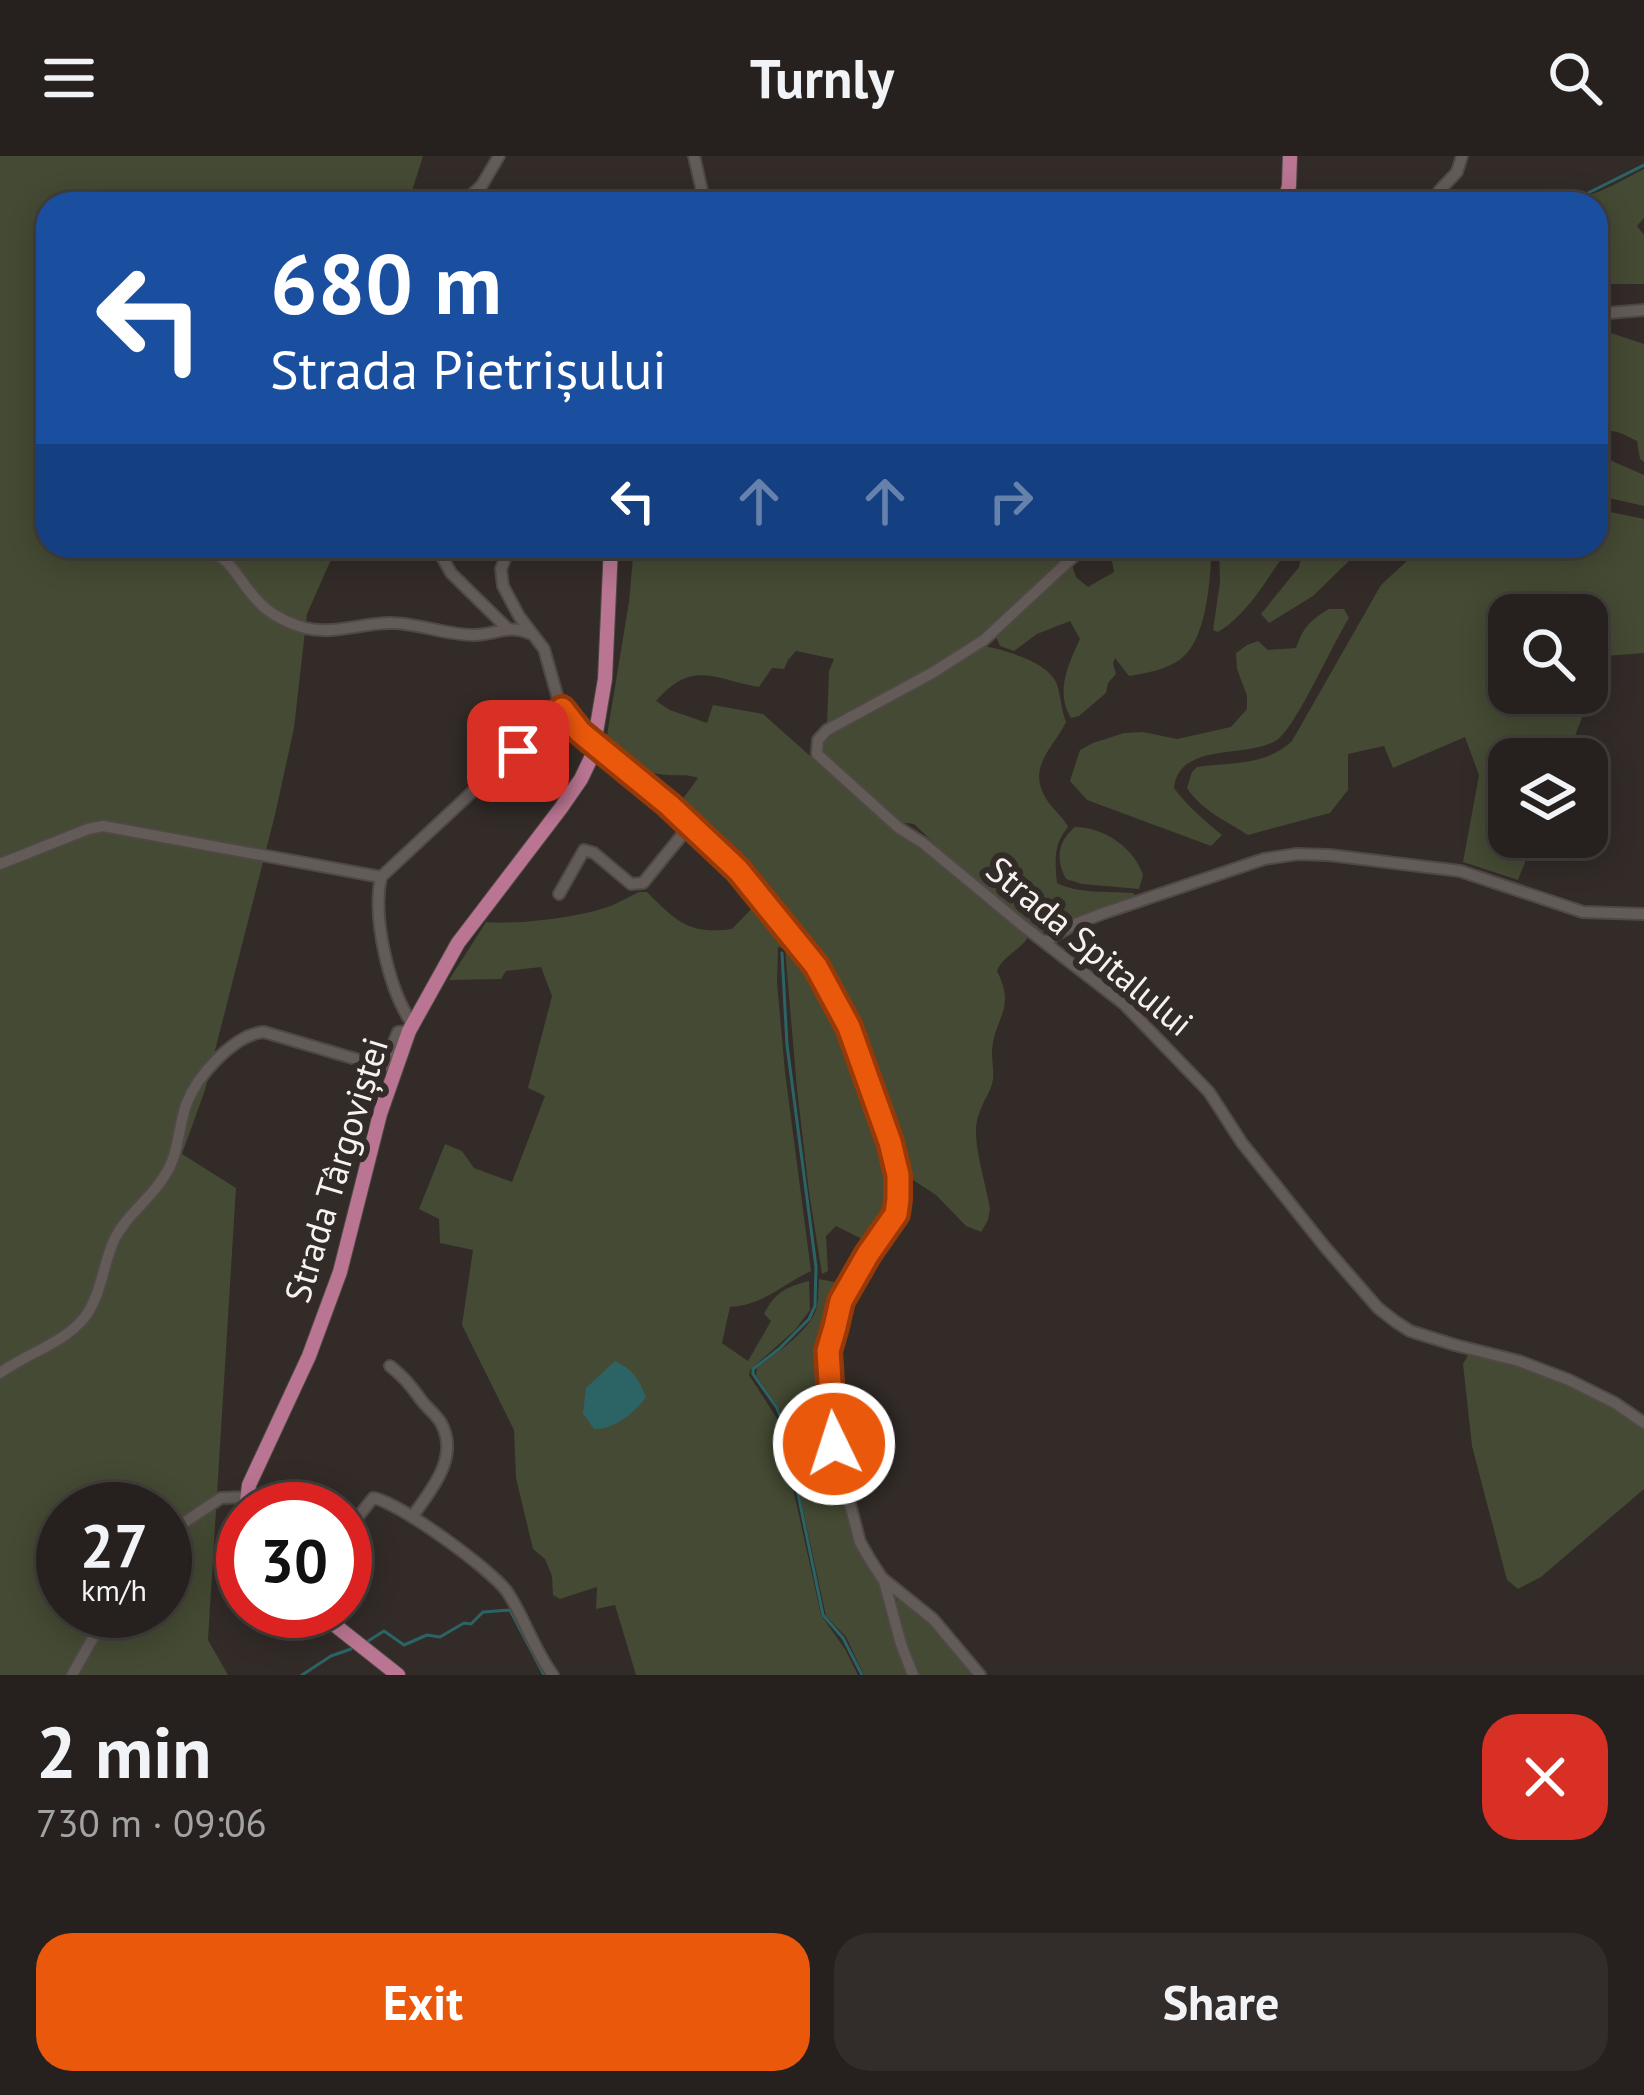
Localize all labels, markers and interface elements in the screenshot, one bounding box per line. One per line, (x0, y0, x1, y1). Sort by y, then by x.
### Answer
text: Turnly (750, 43, 894, 113)
icon: menu (36, 45, 102, 111)
icon: search (1542, 45, 1608, 111)
text: 680 m (270, 228, 502, 337)
icon: left (72, 240, 228, 396)
text: Strada Pietrișului (270, 334, 667, 404)
icon: left (600, 468, 666, 534)
icon: ahead (726, 468, 792, 534)
icon: ahead (852, 468, 918, 534)
icon: right (978, 468, 1044, 534)
map controls (1488, 594, 1608, 858)
button: search (1488, 594, 1608, 714)
pin (467, 700, 569, 802)
icon: arrive (485, 718, 551, 784)
button: layers (1488, 738, 1608, 858)
street label: Strada Spitalului (977, 845, 1203, 1046)
street label: Strada Târgoviștei (273, 1032, 398, 1308)
position arrow (771, 1381, 897, 1507)
speed limit sign: 30 (216, 1482, 372, 1638)
text: 27 (80, 1506, 148, 1584)
text: km/h (81, 1570, 147, 1609)
text: 2 min (36, 1705, 212, 1798)
button: close (1482, 1714, 1608, 1840)
text: 730 m · 09:06 (36, 1797, 267, 1848)
button: Exit (36, 1933, 810, 2071)
button: Share (834, 1933, 1608, 2071)

